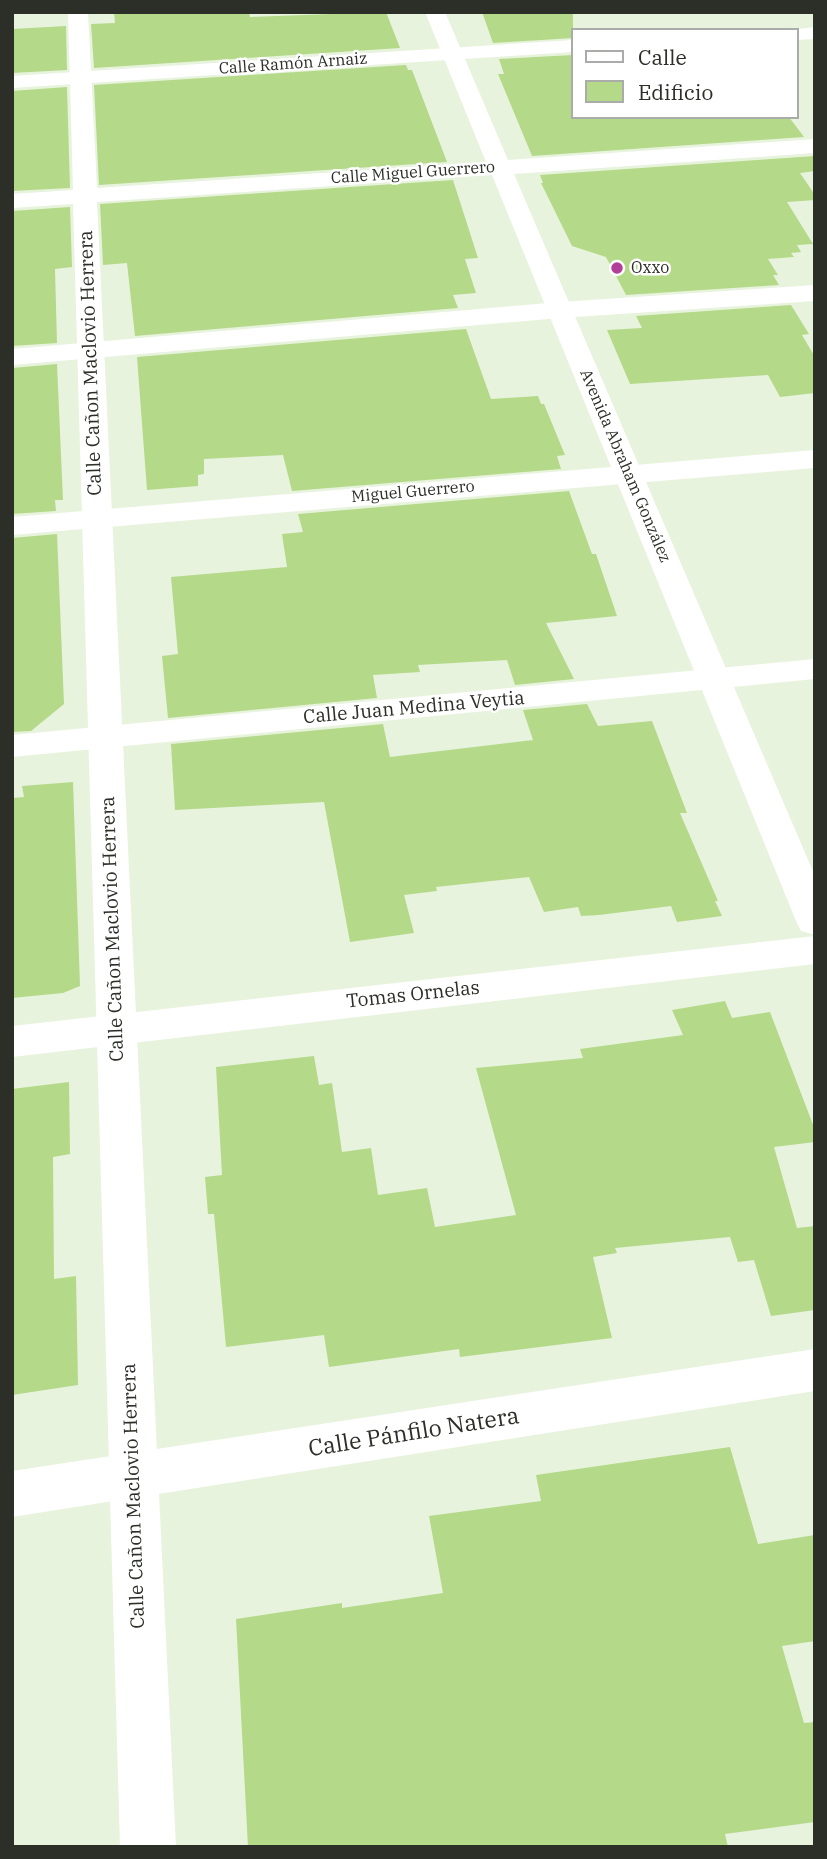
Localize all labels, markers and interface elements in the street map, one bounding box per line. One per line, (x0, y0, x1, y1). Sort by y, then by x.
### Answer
legend (572, 28, 799, 119)
text: Calle (638, 43, 687, 71)
street label: Calle Ramón Arnaiz (218, 49, 368, 79)
text: Edificio (638, 78, 713, 106)
street label: Calle Miguel Guerrero (330, 158, 496, 188)
street label: Calle Cañon Maclovio Herrera (75, 230, 107, 496)
place label: Oxxo (631, 258, 669, 278)
marker: Oxxo (609, 260, 625, 276)
street label: Avenida Abraham González (576, 366, 674, 566)
street label: Miguel Guerrero (351, 477, 475, 507)
street label: Calle Juan Medina Veytia (302, 687, 526, 729)
street label: Calle Cañon Maclovio Herrera (97, 796, 129, 1062)
street label: Tomas Ornelas (345, 977, 481, 1013)
street label: Calle Cañon Maclovio Herrera (118, 1363, 150, 1629)
street label: Calle Pánfilo Natera (307, 1403, 521, 1463)

